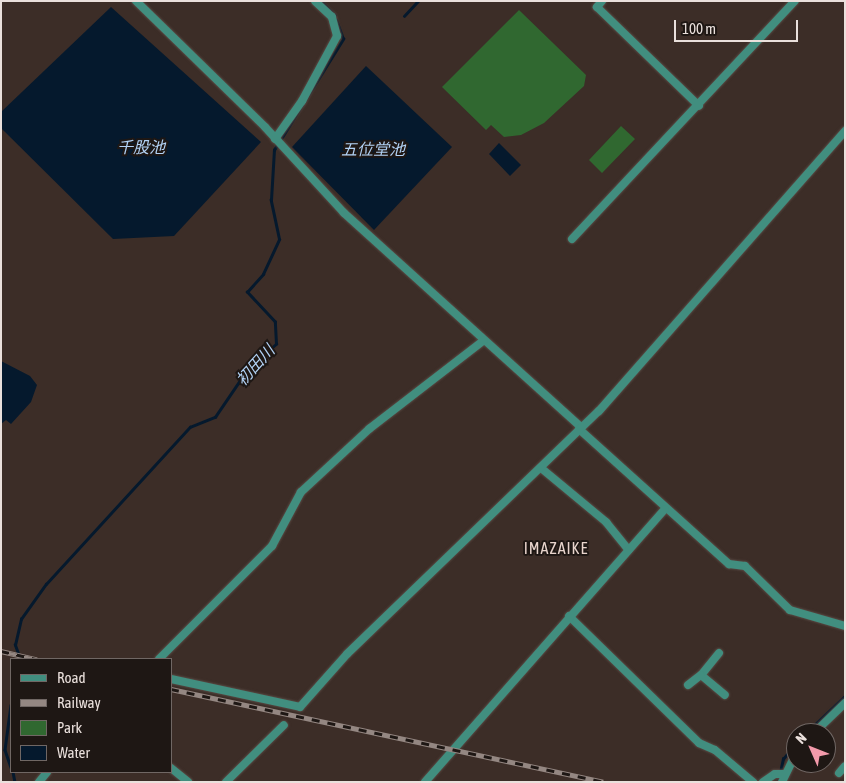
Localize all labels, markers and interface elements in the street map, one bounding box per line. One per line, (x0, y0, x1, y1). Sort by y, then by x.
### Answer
scale bar (676, 10, 800, 42)
text: 100 m (682, 20, 716, 37)
water label: 千股池 (117, 137, 165, 157)
water label: 五位堂池 (341, 139, 405, 159)
water label: 初田川 (232, 341, 278, 389)
district label: IMAZAIKE (523, 538, 589, 558)
legend (10, 658, 172, 773)
text: Road (57, 669, 86, 686)
text: Railway (57, 694, 101, 711)
text: Park (57, 719, 82, 736)
north arrow (786, 723, 836, 773)
text: N (792, 730, 810, 747)
text: Water (57, 744, 90, 761)

